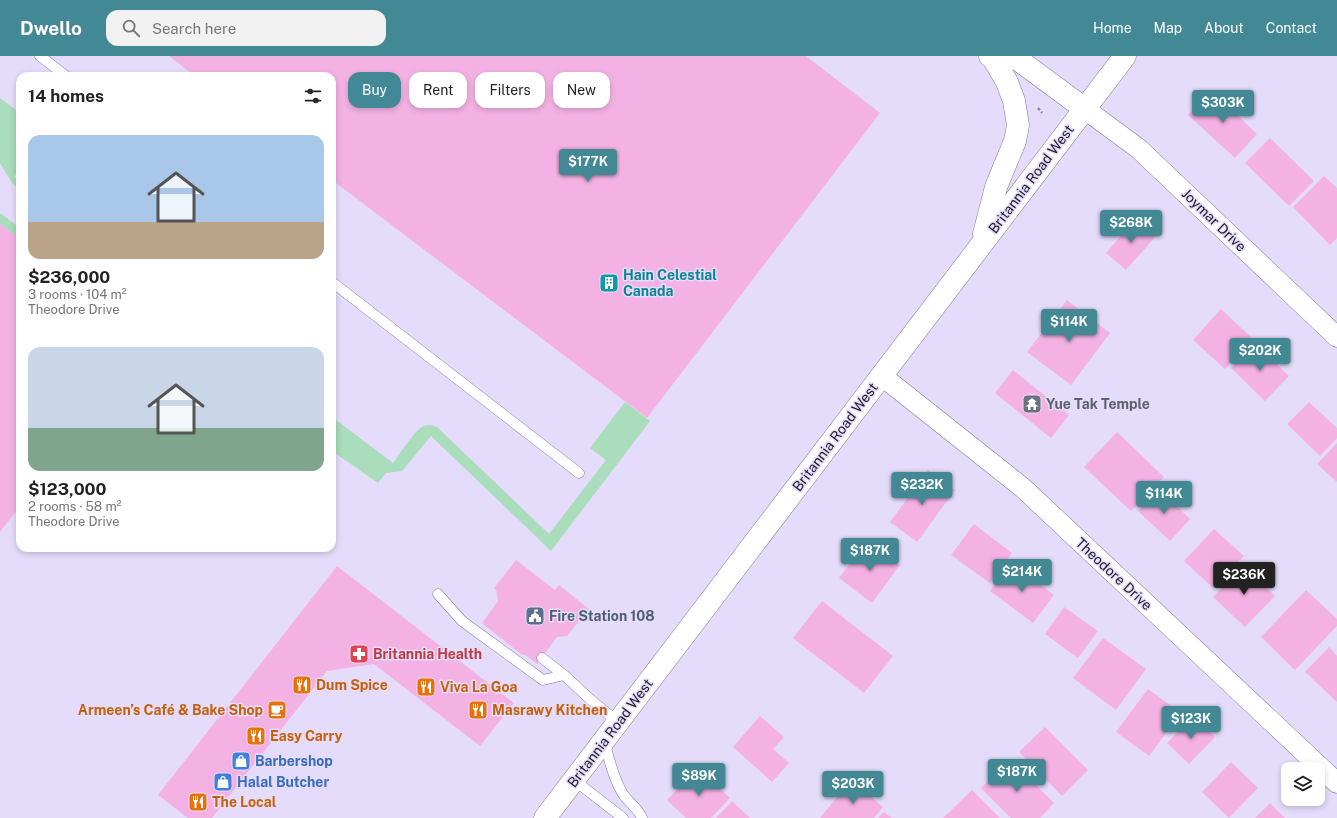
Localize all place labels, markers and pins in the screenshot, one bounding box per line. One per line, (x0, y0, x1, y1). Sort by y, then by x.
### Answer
pin: $303K (1195, 90, 1251, 124)
pin: $177K (560, 149, 616, 183)
pin: $268K (1103, 210, 1159, 244)
place label: Hain Celestial Canada (623, 267, 717, 299)
building icon: Hain Celestial Canada (598, 272, 620, 294)
pin: $114K (1041, 309, 1097, 343)
pin: $202K (1232, 338, 1288, 372)
temple icon: Yue Tak Temple (1021, 393, 1043, 415)
place label: Yue Tak Temple (1046, 396, 1150, 412)
pin: $232K (894, 472, 950, 506)
pin: $114K (1136, 481, 1192, 515)
pin: $187K (842, 538, 898, 572)
pin: $214K (994, 559, 1050, 593)
pin: $236K (1216, 562, 1272, 596)
public building icon: Fire Station 108 (524, 605, 546, 627)
place label: Fire Station 108 (549, 608, 655, 624)
pharmacy icon: Britannia Health (348, 643, 370, 665)
place label: Britannia Health (373, 646, 482, 662)
restaurant icon: Dum Spice (291, 674, 313, 696)
restaurant icon: Viva La Goa (415, 676, 437, 698)
place label: Dum Spice (316, 677, 388, 693)
place label: Viva La Goa (440, 679, 517, 695)
cafe icon: Armeen’s Café & Bake Shop (266, 699, 288, 721)
restaurant icon: Masrawy Kitchen (467, 699, 489, 721)
place label: Armeen’s Café & Bake Shop (78, 702, 263, 718)
place label: Masrawy Kitchen (492, 702, 607, 718)
pin: $123K (1163, 706, 1219, 740)
restaurant icon: Easy Carry (245, 725, 267, 747)
place label: Easy Carry (270, 728, 342, 744)
shop icon: Barbershop (230, 750, 252, 772)
place label: Barbershop (255, 753, 333, 769)
pin: $187K (989, 759, 1045, 793)
pin: $89K (675, 763, 723, 797)
shop icon: Halal Butcher (212, 771, 234, 793)
pin: $203K (825, 771, 881, 805)
place label: Halal Butcher (237, 774, 329, 790)
restaurant icon: The Local (187, 791, 209, 813)
place label: The Local (212, 794, 277, 810)

